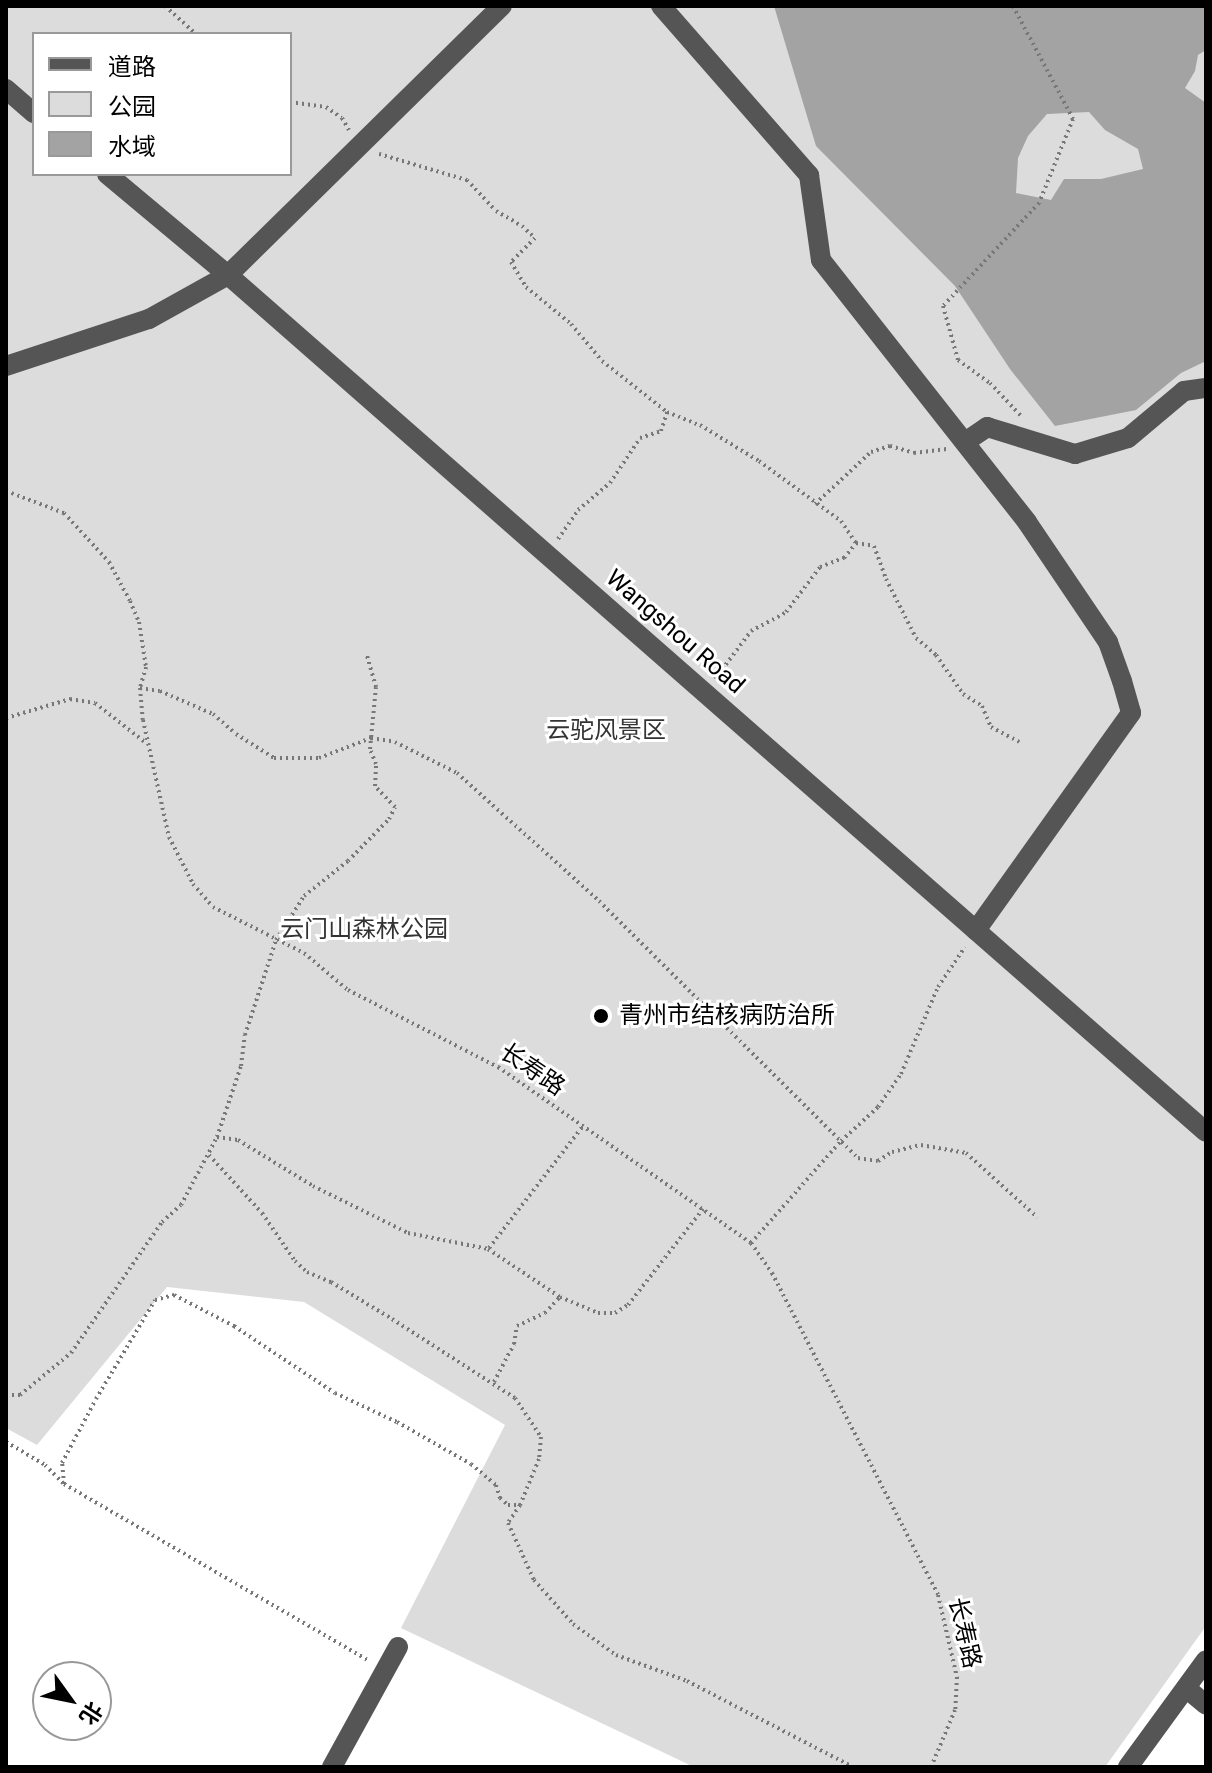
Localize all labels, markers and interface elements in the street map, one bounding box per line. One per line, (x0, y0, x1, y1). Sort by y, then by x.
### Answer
legend (32, 32, 292, 176)
text: 道路 (108, 53, 156, 81)
text: 公园 (108, 93, 156, 121)
text: 水域 (108, 133, 156, 161)
street label: Wangshou Road (600, 564, 750, 700)
park label: 云驼风景区 (546, 717, 666, 745)
park label: 云门山森林公园 (280, 916, 448, 944)
place label: 青州市结核病防治所 (619, 1002, 835, 1030)
marker: 青州市结核病防治所 (590, 1005, 612, 1027)
street label: 长寿路 (494, 1038, 570, 1102)
street label: 长寿路 (942, 1595, 986, 1671)
north arrow (32, 1661, 112, 1741)
text: 北 (74, 1697, 107, 1729)

